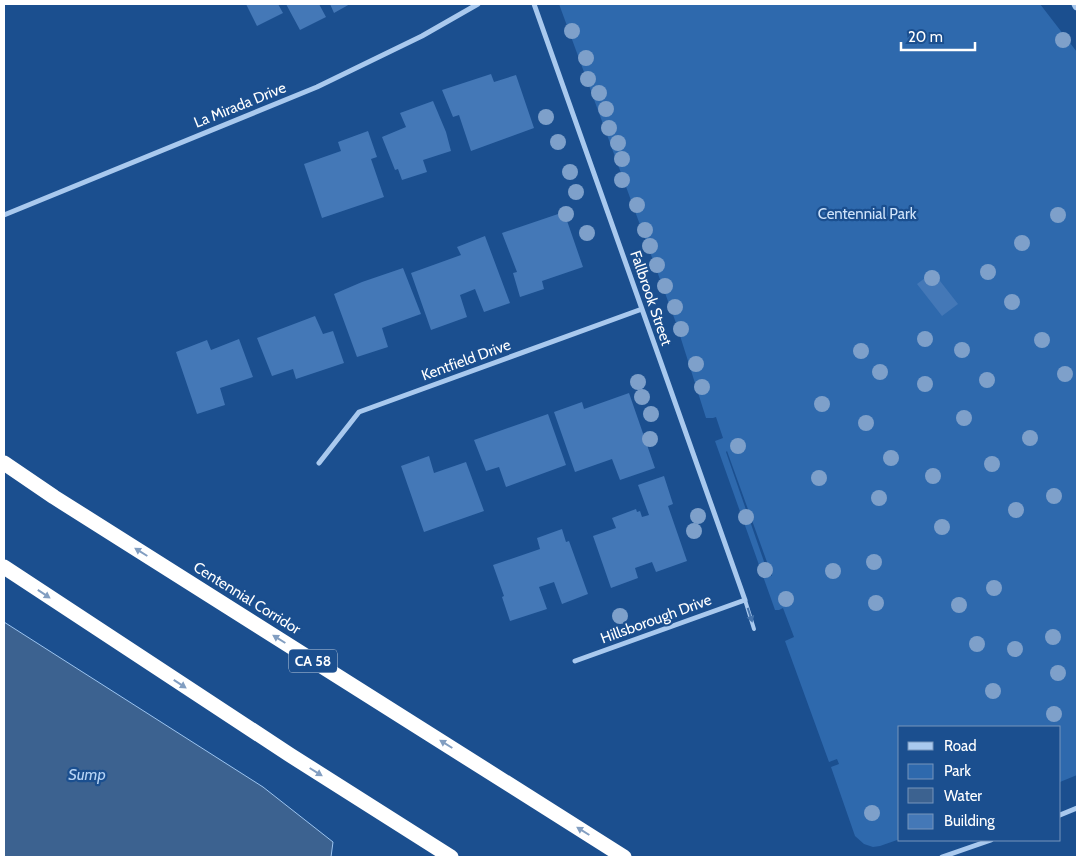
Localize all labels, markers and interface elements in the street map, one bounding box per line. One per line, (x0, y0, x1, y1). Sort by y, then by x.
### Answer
scale bar (901, 20, 975, 52)
text: 20 m (908, 28, 943, 46)
street label: La Mirada Drive (191, 78, 289, 132)
park label: Centennial Park (818, 205, 917, 223)
street label: Fallbrook Street (626, 248, 676, 348)
street label: Kentfield Drive (419, 335, 513, 384)
one-way arrow (135, 548, 148, 557)
street label: Centennial Corridor (190, 558, 304, 638)
one-way arrow (38, 589, 51, 599)
street label: Hillsborough Drive (598, 590, 714, 647)
one-way arrow (747, 607, 754, 622)
one-way arrow (272, 634, 285, 644)
road number: CA 58 (289, 649, 337, 672)
one-way arrow (173, 679, 187, 688)
legend (898, 726, 1061, 841)
text: Road (944, 737, 977, 755)
one-way arrow (439, 740, 452, 749)
text: Park (944, 762, 971, 780)
water label: Sump (68, 765, 106, 784)
one-way arrow (310, 767, 323, 777)
text: Water (944, 787, 982, 805)
text: Building (944, 812, 995, 830)
one-way arrow (577, 827, 590, 836)

